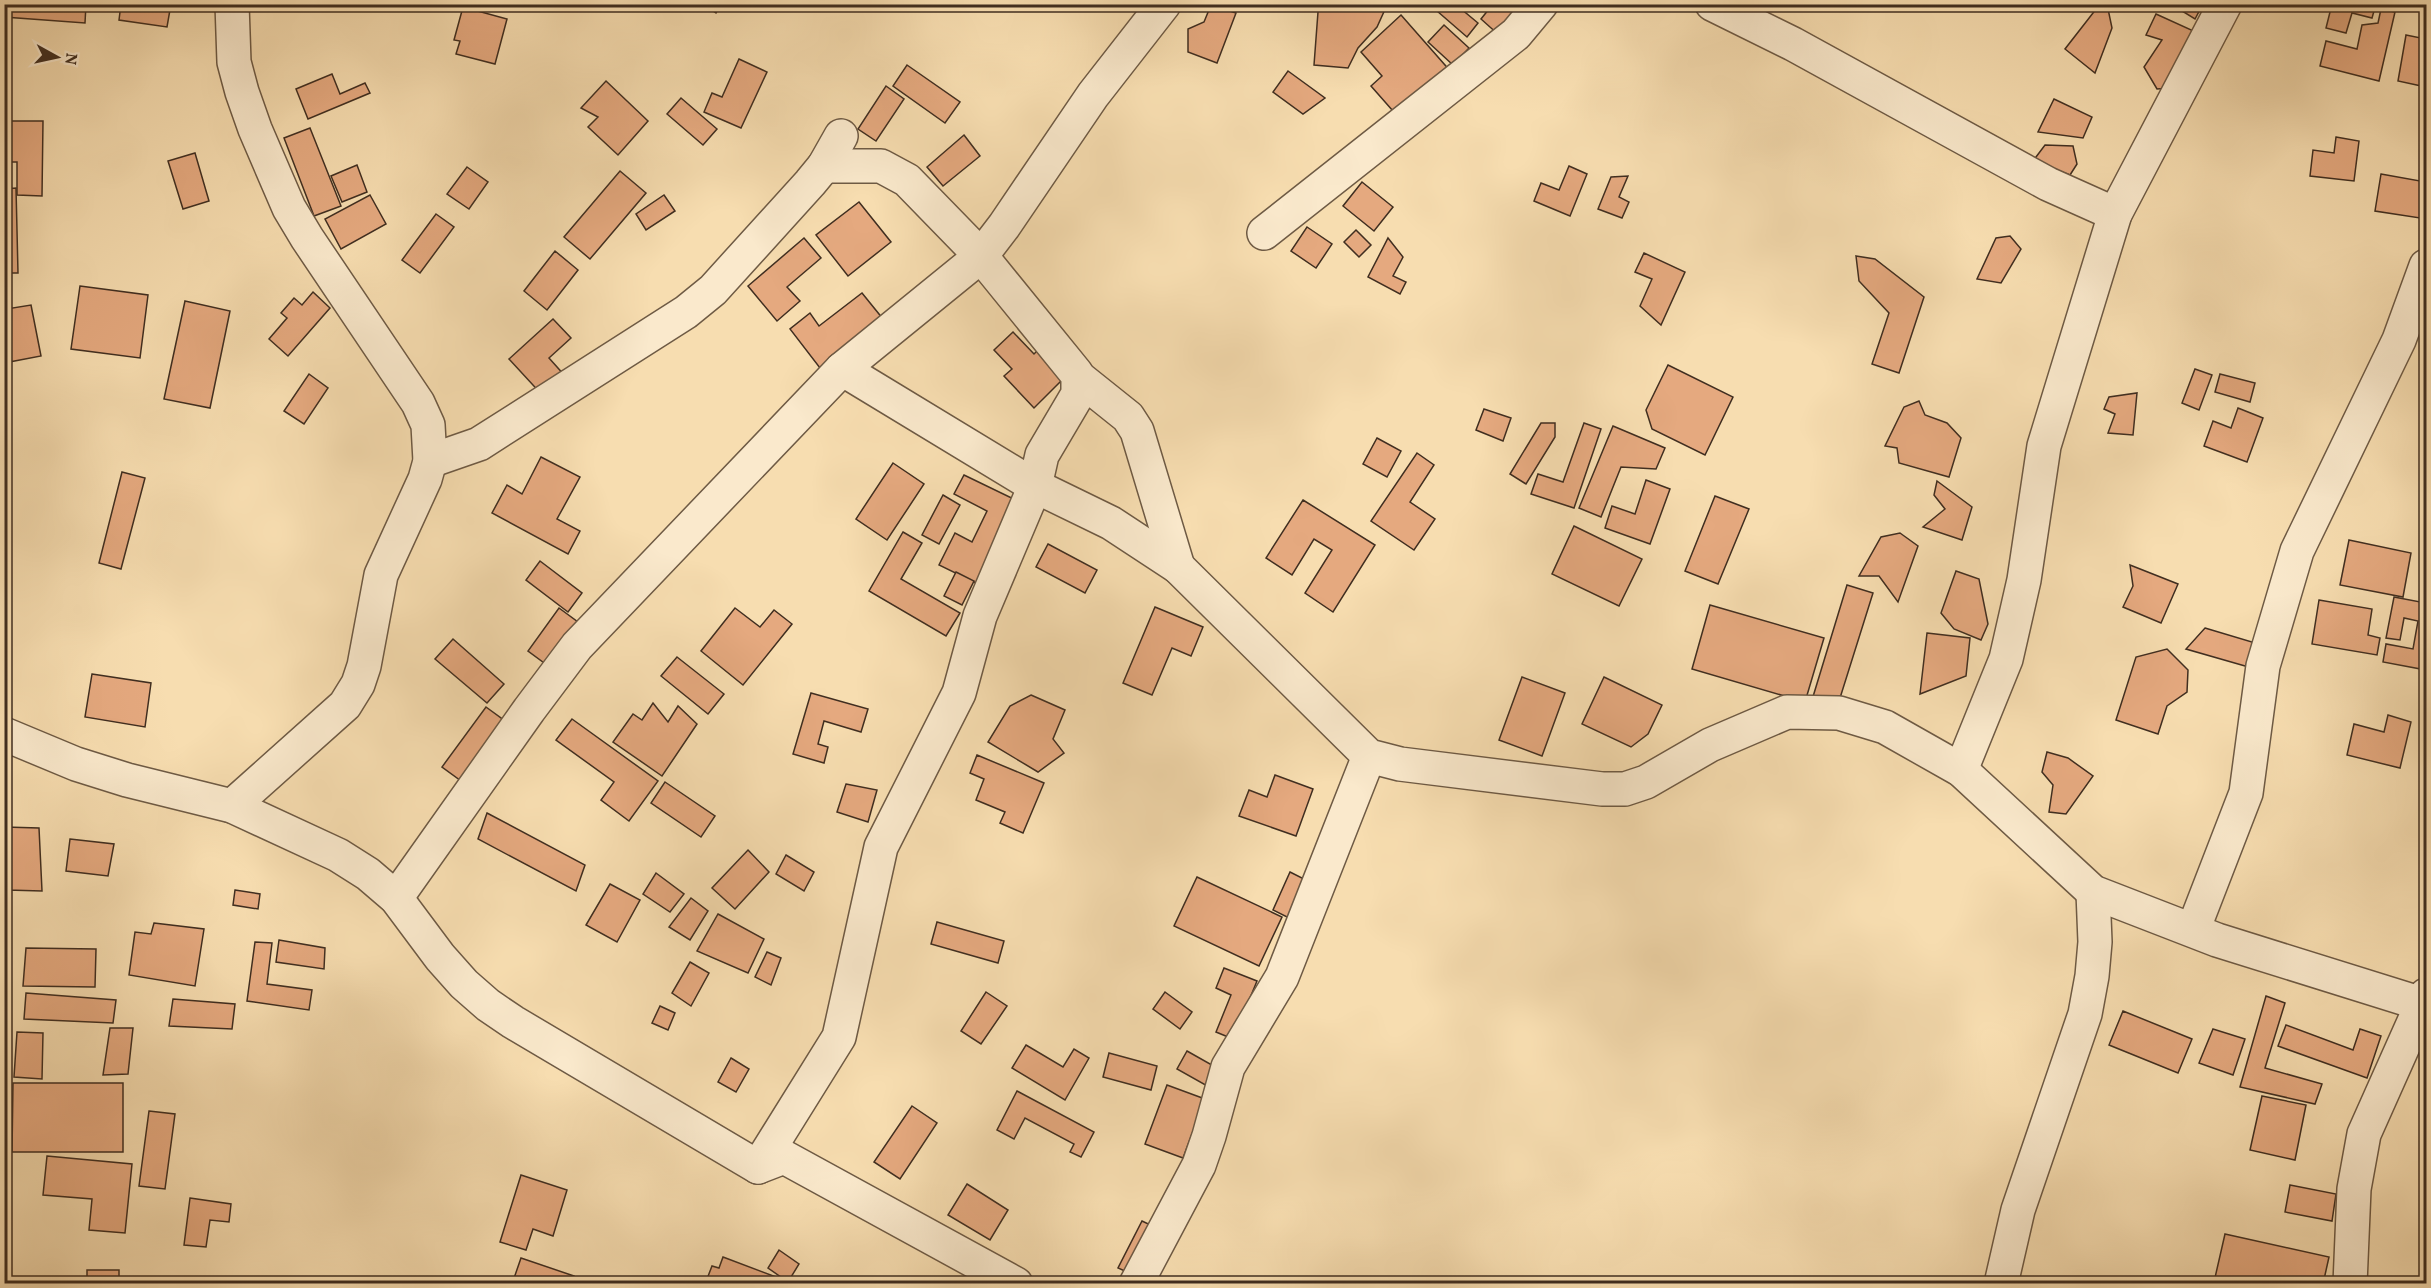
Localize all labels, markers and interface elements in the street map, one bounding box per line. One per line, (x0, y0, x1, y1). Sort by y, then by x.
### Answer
north arrow (27, 27, 87, 87)
text: N (58, 52, 82, 66)

